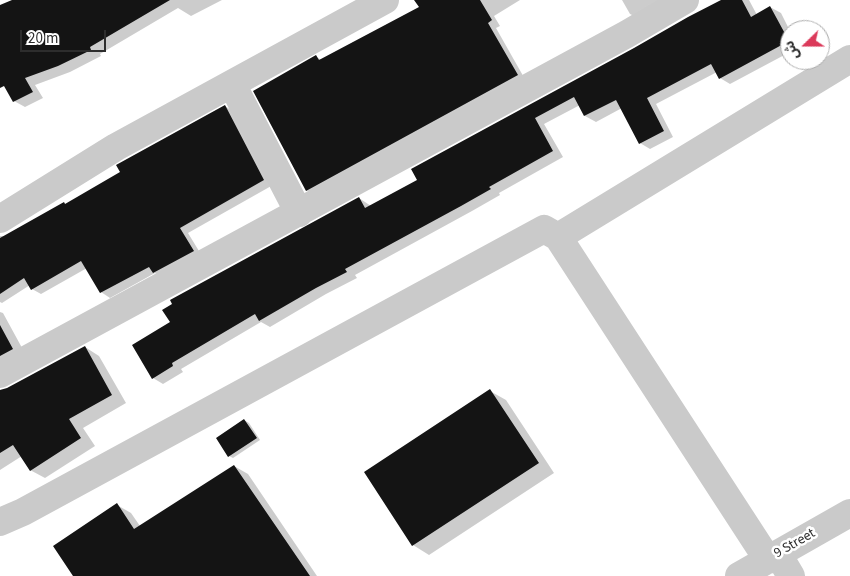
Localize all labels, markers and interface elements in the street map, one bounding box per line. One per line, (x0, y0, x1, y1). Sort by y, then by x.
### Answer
scale bar (22, 20, 109, 52)
north arrow (780, 20, 830, 70)
text: 20 m (28, 28, 58, 49)
text: ش (779, 38, 805, 63)
street label: 9 Street (771, 526, 819, 562)

